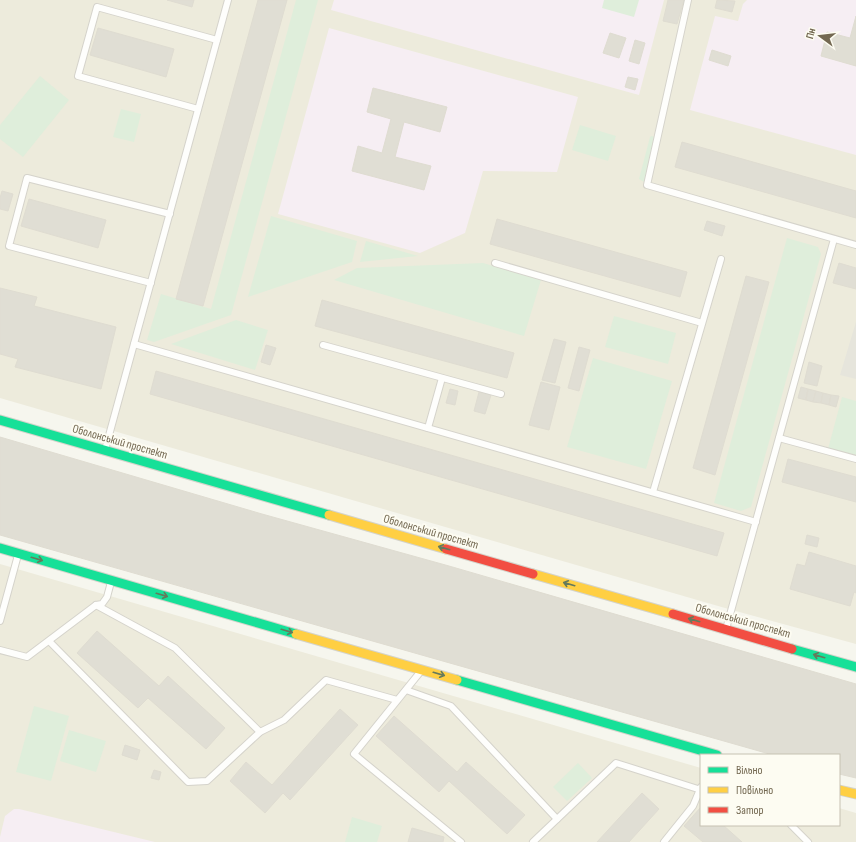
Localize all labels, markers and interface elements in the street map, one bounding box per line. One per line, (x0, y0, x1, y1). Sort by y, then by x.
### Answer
north arrow (800, 16, 840, 56)
text: Пн (803, 27, 819, 40)
street label: Оболонський проспект (71, 421, 170, 463)
street label: Оболонський проспект (382, 511, 481, 553)
one-way arrow (438, 544, 451, 551)
one-way arrow (31, 556, 44, 563)
one-way arrow (562, 580, 575, 587)
one-way arrow (156, 592, 169, 599)
street label: Оболонський проспект (694, 600, 793, 642)
one-way arrow (687, 616, 700, 623)
one-way arrow (281, 628, 294, 635)
one-way arrow (812, 652, 825, 659)
one-way arrow (433, 671, 446, 678)
legend (700, 754, 840, 826)
text: Вільно (736, 763, 762, 778)
text: Повільно (736, 783, 773, 798)
text: Затор (736, 803, 764, 818)

